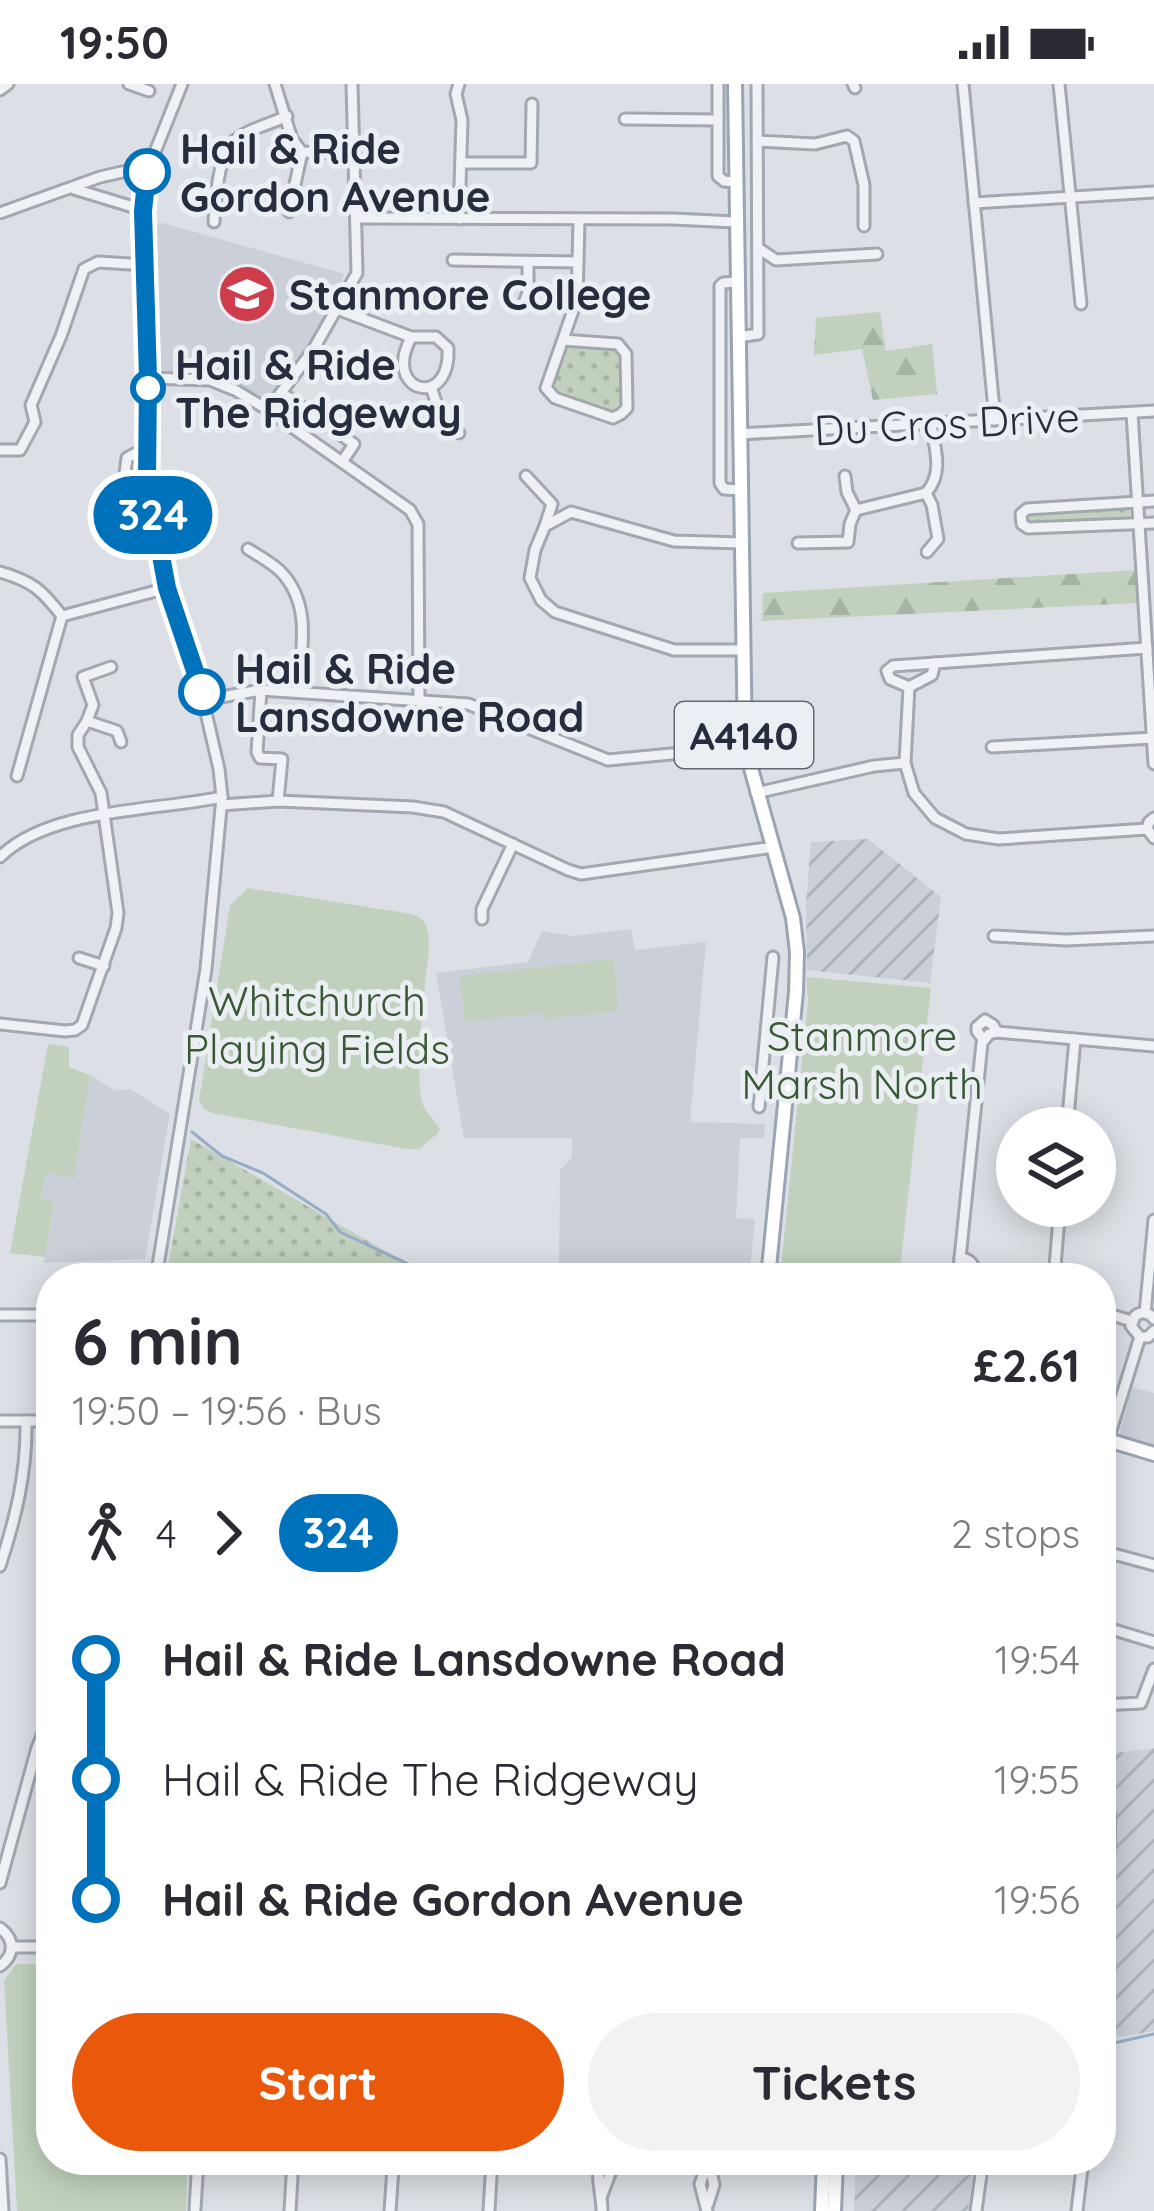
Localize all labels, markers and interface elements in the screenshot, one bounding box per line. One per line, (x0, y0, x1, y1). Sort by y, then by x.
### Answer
text: 19:50 (60, 14, 169, 70)
place label: Hail & Ride Gordon Avenue (180, 122, 490, 223)
marker: Hail & Ride Gordon Avenue (125, 150, 169, 194)
school or university icon: Stanmore College (216, 263, 278, 325)
place label: Stanmore College (289, 268, 652, 321)
place label: Hail & Ride The Ridgeway (175, 338, 462, 439)
marker: Hail & Ride The Ridgeway (132, 372, 164, 404)
street label: Du Cros Drive (813, 390, 1081, 456)
line badge: 324 (84, 476, 222, 554)
text: 324 (117, 488, 189, 541)
place label: Hail & Ride Lansdowne Road (235, 642, 584, 743)
marker: Hail & Ride Lansdowne Road (180, 670, 224, 714)
road number: A4140 (675, 702, 813, 768)
park label: Whitchurch Playing Fields (184, 974, 450, 1075)
park label: Stanmore Marsh North (741, 1009, 983, 1110)
map controls (996, 1107, 1116, 1227)
button: layers (996, 1107, 1116, 1227)
text: 6 min (72, 1299, 243, 1382)
text: £2.61 (974, 1337, 1080, 1393)
text: 19:50 – 19:56 · Bus (72, 1386, 382, 1435)
icon: walk (72, 1500, 138, 1566)
icon: forward (195, 1500, 261, 1566)
text: 324 (303, 1506, 374, 1559)
text: 4 (156, 1509, 177, 1558)
text: 2 stops (951, 1509, 1080, 1558)
text: Hail & Ride Lansdowne Road (162, 1631, 786, 1687)
text: 19:54 (995, 1635, 1080, 1684)
text: Hail & Ride The Ridgeway (162, 1751, 699, 1807)
text: 19:55 (994, 1755, 1080, 1804)
text: Hail & Ride Gordon Avenue (162, 1871, 744, 1927)
text: 19:56 (994, 1875, 1080, 1924)
button: Start (72, 2013, 564, 2151)
button: Tickets (588, 2013, 1080, 2151)

